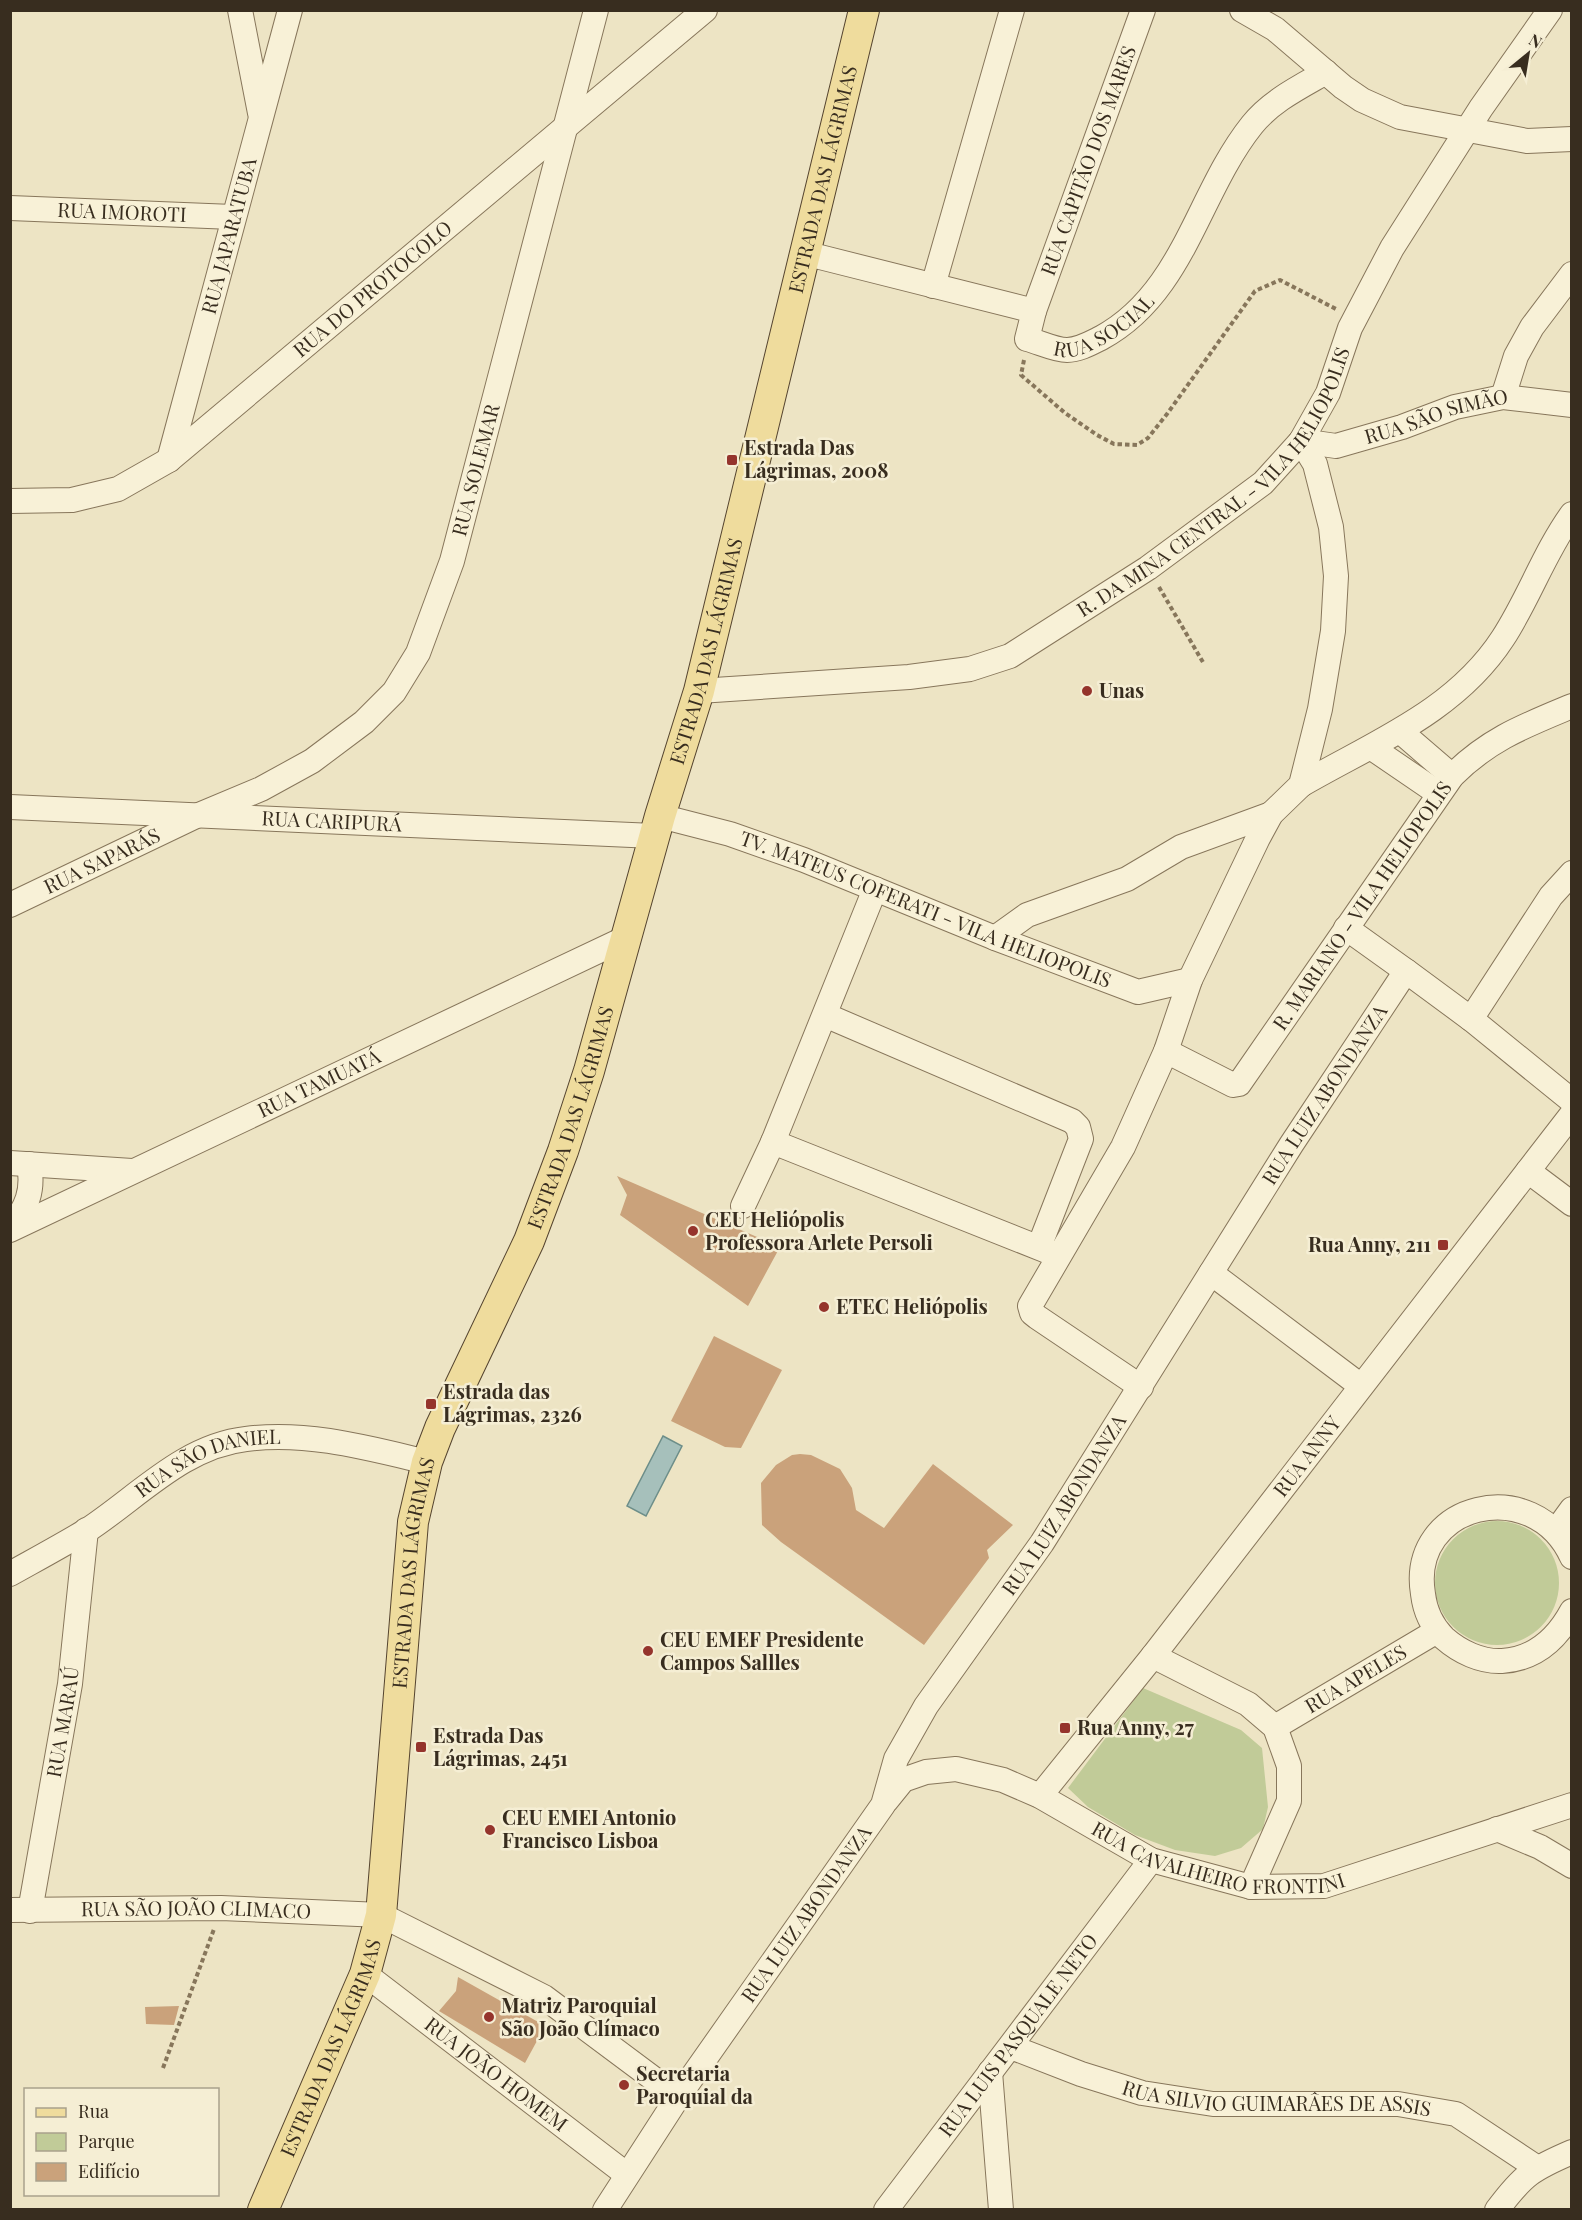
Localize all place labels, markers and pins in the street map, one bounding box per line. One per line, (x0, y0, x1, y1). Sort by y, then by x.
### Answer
place label: Estrada Das Lágrimas, 2008 (744, 433, 888, 483)
marker: Estrada Das Lágrimas, 2008 (725, 453, 739, 467)
place label: Unas (1099, 676, 1144, 703)
marker: Unas (1080, 684, 1094, 698)
place label: CEU Heliópolis Professora Arlete Persoli (705, 1205, 933, 1255)
marker: CEU Heliópolis Professora Arlete Persoli (686, 1224, 700, 1238)
place label: Rua Anny, 211 (1308, 1230, 1431, 1257)
marker: Rua Anny, 211 (1436, 1238, 1450, 1252)
place label: ETEC Heliópolis (836, 1292, 988, 1319)
marker: ETEC Heliópolis (817, 1300, 831, 1314)
place label: Estrada das Lágrimas, 2326 (443, 1377, 582, 1427)
marker: Estrada das Lágrimas, 2326 (424, 1397, 438, 1411)
place label: CEU EMEF Presidente Campos Sallles (660, 1625, 864, 1675)
marker: CEU EMEF Presidente Campos Sallles (641, 1644, 655, 1658)
place label: Rua Anny, 27 (1077, 1713, 1195, 1740)
place label: Estrada Das Lágrimas, 2451 (433, 1721, 568, 1771)
marker: Rua Anny, 27 (1058, 1721, 1072, 1735)
marker: Estrada Das Lágrimas, 2451 (414, 1740, 428, 1754)
place label: CEU EMEI Antonio Francisco Lisboa (502, 1803, 676, 1853)
marker: CEU EMEI Antonio Francisco Lisboa (483, 1823, 497, 1837)
place label: Matriz Paroquial São João Clímaco (501, 1991, 660, 2041)
marker: Matriz Paroquial São João Clímaco (482, 2010, 496, 2024)
place label: Secretaria Paroquial da (636, 2059, 754, 2109)
marker: Secretaria Paroquial da (617, 2078, 631, 2092)

